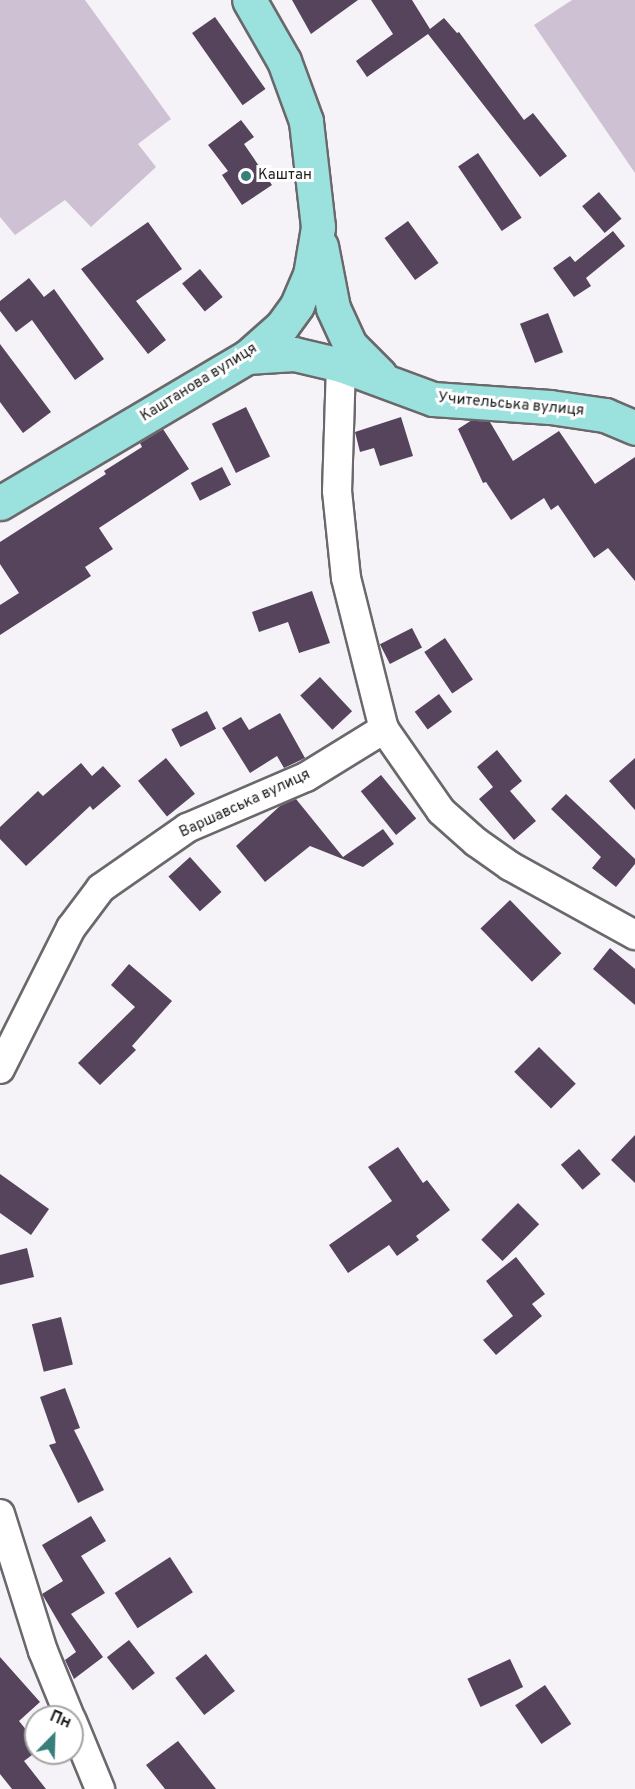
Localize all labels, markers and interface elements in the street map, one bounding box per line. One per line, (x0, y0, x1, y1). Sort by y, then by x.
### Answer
place label: Каштан (258, 167, 312, 185)
marker: Каштан (239, 169, 253, 183)
street label: Каштанова вулиця (137, 340, 261, 426)
street label: Учительська вулиця (437, 390, 585, 420)
street label: Варшавська вулиця (177, 766, 313, 842)
north arrow (24, 1705, 84, 1765)
text: Пн (46, 1707, 74, 1734)

